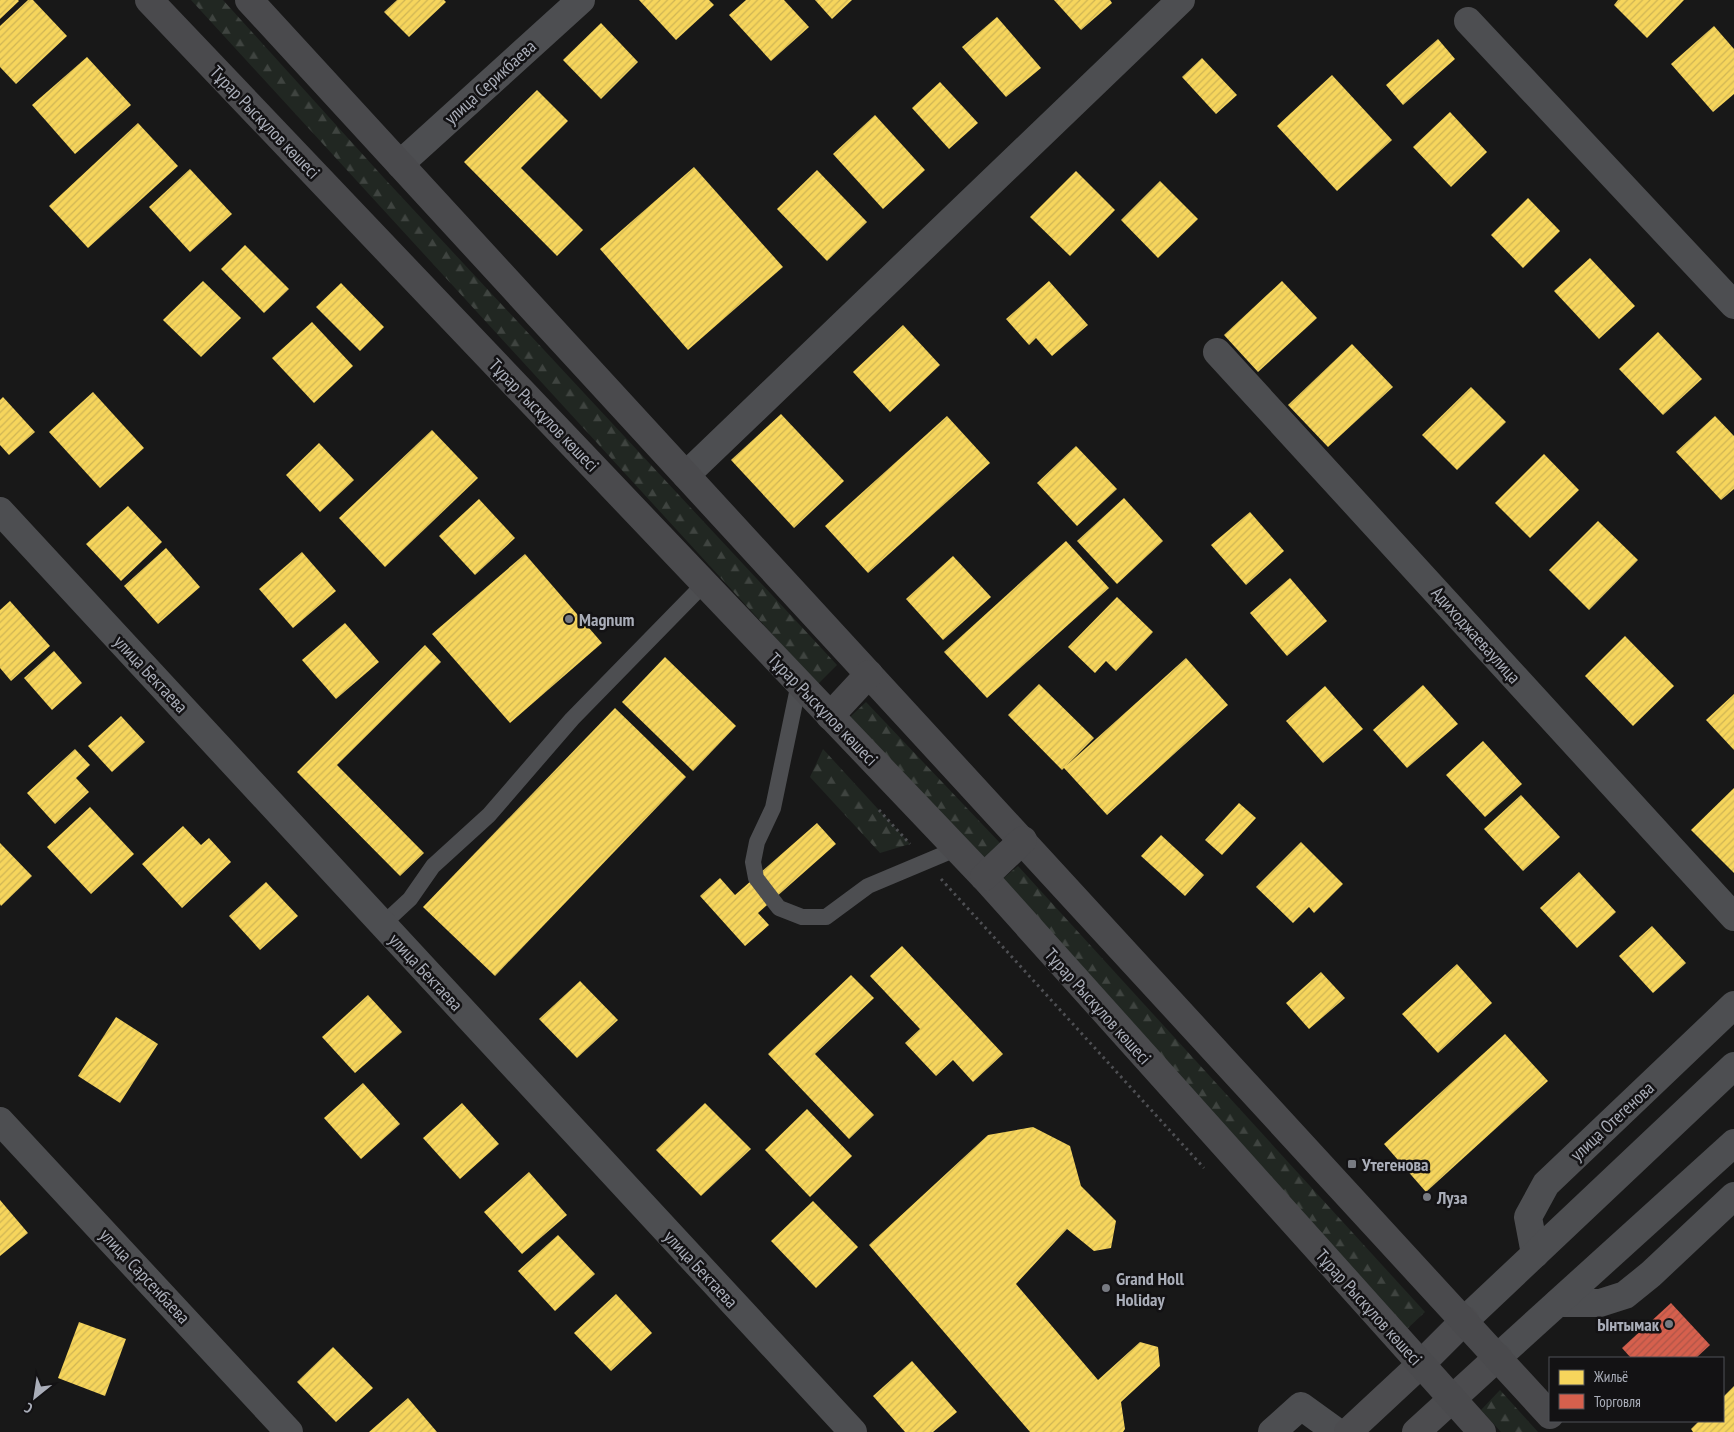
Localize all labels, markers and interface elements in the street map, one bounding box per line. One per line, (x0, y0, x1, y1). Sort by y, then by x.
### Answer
street label: улица Серикбаева (439, 35, 541, 129)
street label: Тұрар Рыскұлов көшесі (205, 61, 325, 183)
street label: Тұрар Рыскұлов көшесі (484, 354, 604, 476)
street label: Адиходжаеваулица (1426, 582, 1526, 688)
place label: Magnum (579, 608, 634, 631)
marker: Magnum (563, 613, 575, 625)
street label: улица Бектаева (109, 630, 193, 718)
street label: Тұрар Рыскұлов көшесі (763, 648, 883, 770)
street label: улица Бектаева (384, 928, 468, 1016)
street label: Тұрар Рыскұлов көшесі (1040, 943, 1156, 1069)
street label: улица Отегенова (1565, 1076, 1659, 1166)
place label: Утегенова (1361, 1153, 1428, 1176)
marker: Утегенова (1346, 1158, 1358, 1170)
place label: Луза (1436, 1186, 1467, 1209)
marker: Луза (1421, 1191, 1433, 1203)
street label: улица Сарсенбаева (95, 1223, 195, 1329)
street label: улица Бектаева (659, 1225, 743, 1313)
street label: Тұрар Рыскұлов көшесі (1311, 1244, 1427, 1370)
place label: Grand Holl Holiday (1116, 1267, 1185, 1311)
marker: Grand Holl Holiday (1100, 1282, 1112, 1294)
place label: Ынтымак (1597, 1313, 1660, 1336)
marker: Ынтымак (1663, 1318, 1675, 1330)
legend (1549, 1357, 1724, 1422)
text: Жильё (1593, 1367, 1628, 1386)
north arrow (10, 1372, 60, 1422)
text: Торговля (1594, 1392, 1641, 1411)
text: С (21, 1399, 36, 1418)

